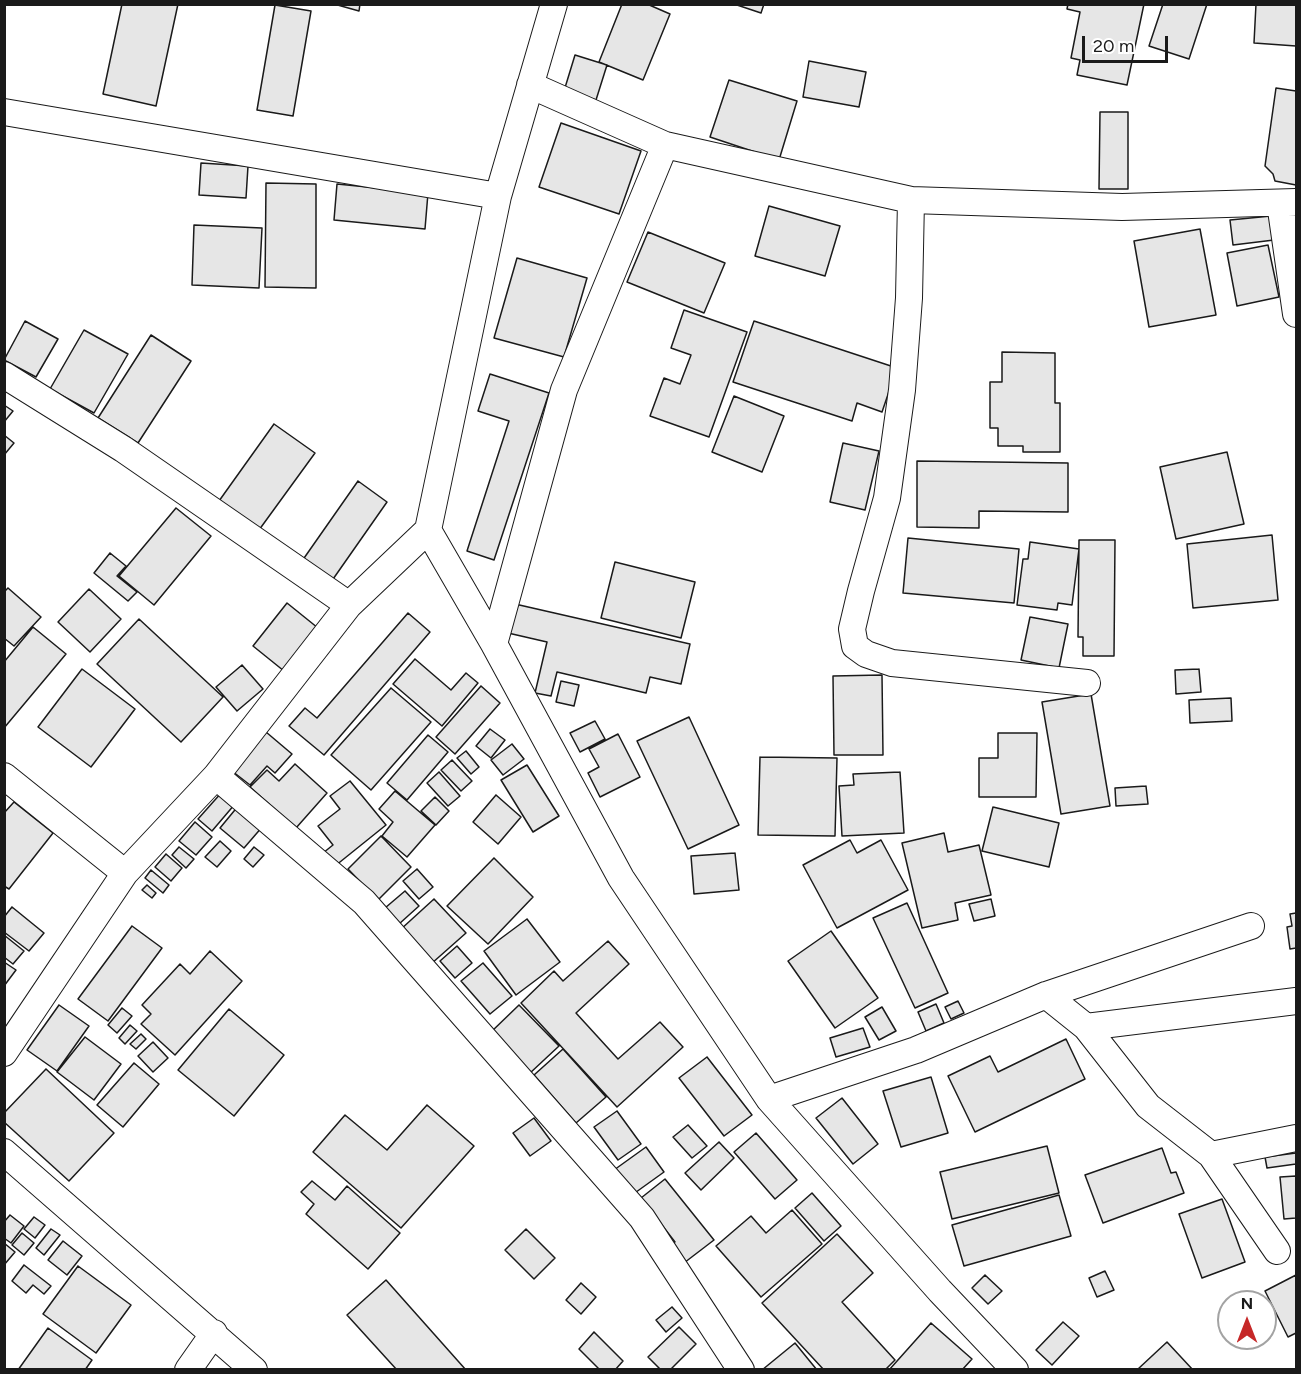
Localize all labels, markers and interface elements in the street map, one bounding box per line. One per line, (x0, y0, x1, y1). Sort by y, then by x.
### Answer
scale bar (1085, 24, 1170, 62)
text: 20 m (1093, 35, 1134, 57)
north arrow (1217, 1290, 1277, 1350)
text: N (1241, 1294, 1253, 1313)

